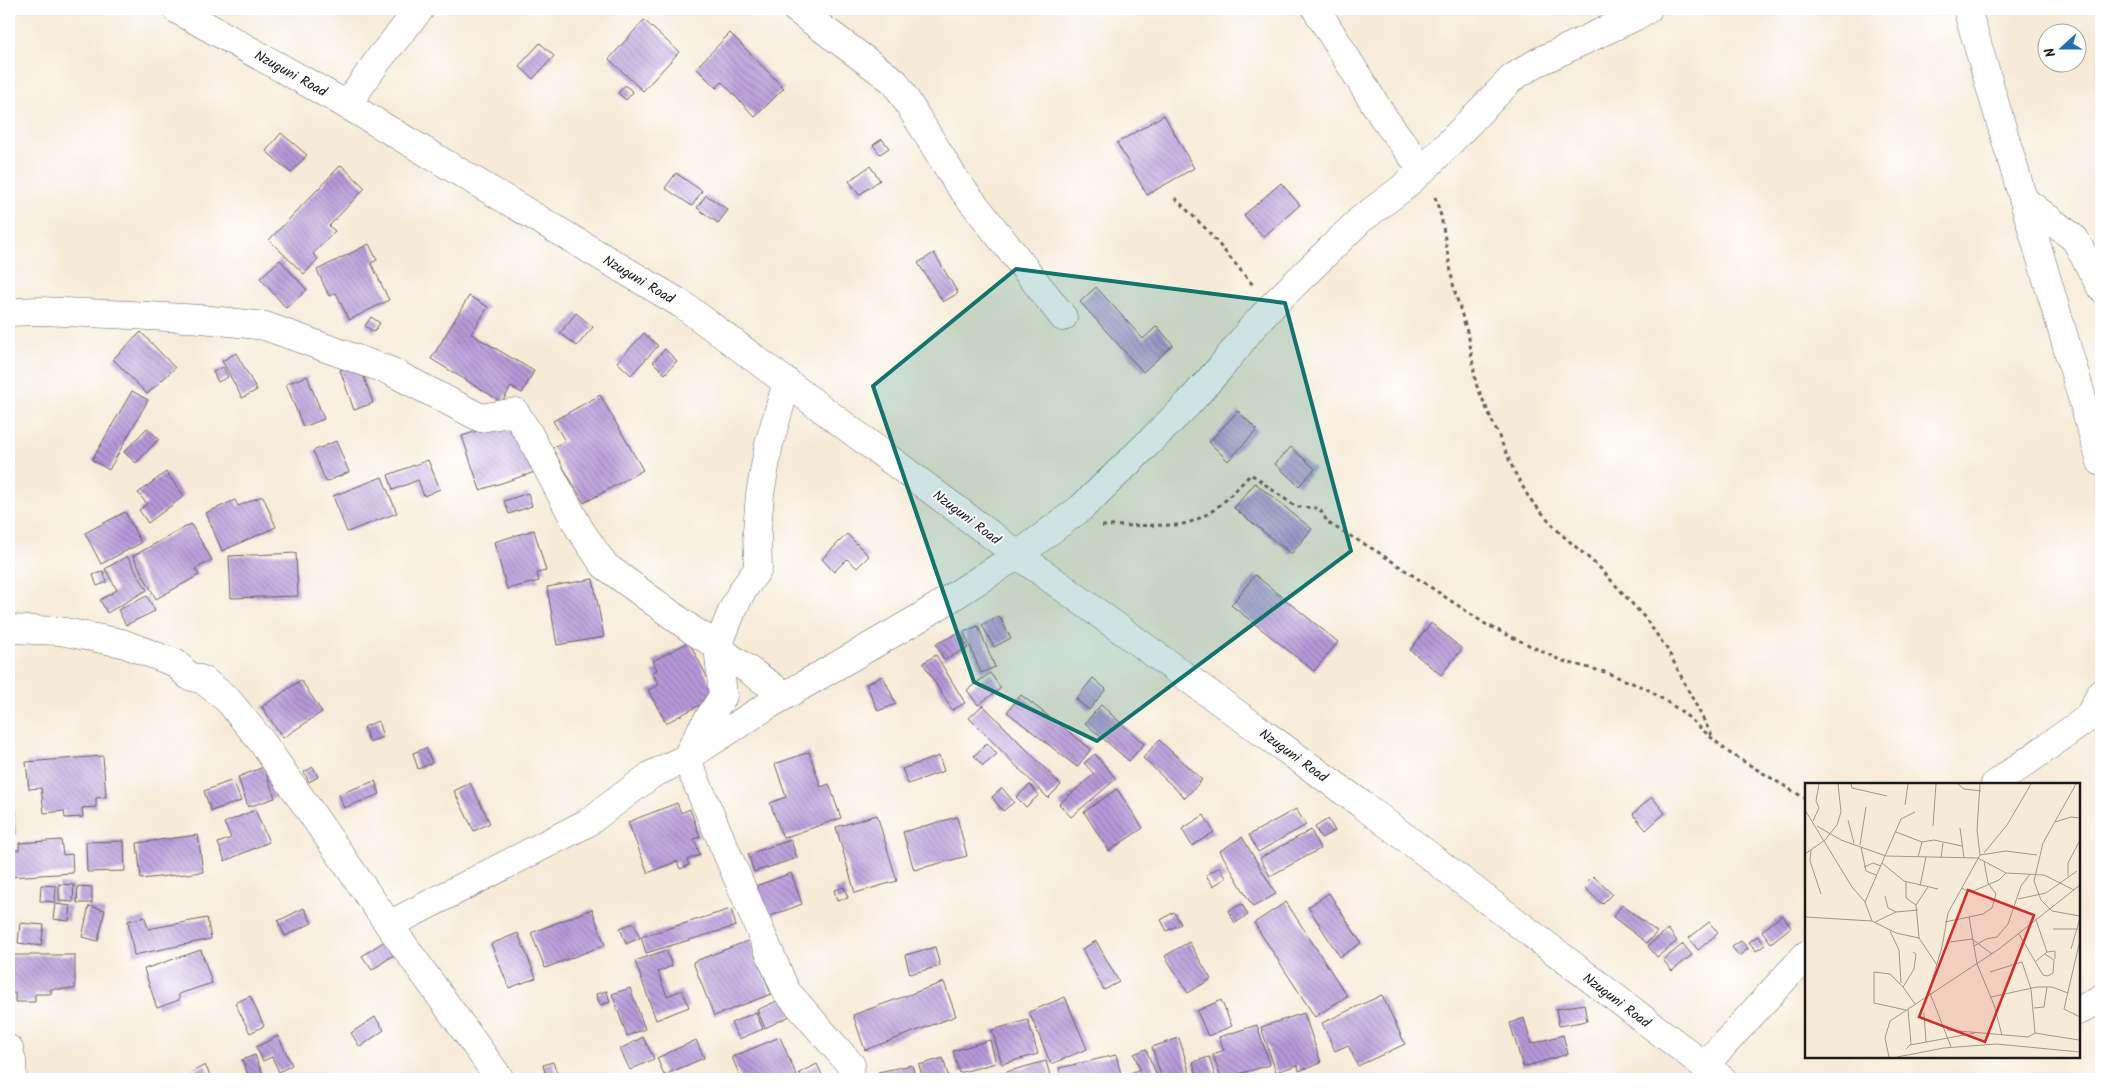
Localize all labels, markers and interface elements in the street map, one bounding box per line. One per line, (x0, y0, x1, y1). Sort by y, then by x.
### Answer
north arrow (2038, 22, 2088, 72)
text: N (2039, 44, 2063, 60)
street label: Nzuguni Road (250, 45, 332, 103)
street label: Nzuguni Road (598, 250, 679, 310)
street label: Nzuguni Road (928, 485, 1006, 551)
street label: Nzuguni Road (1254, 723, 1333, 789)
inset map (1805, 783, 2080, 1058)
street label: Nzuguni Road (1578, 968, 1656, 1034)

